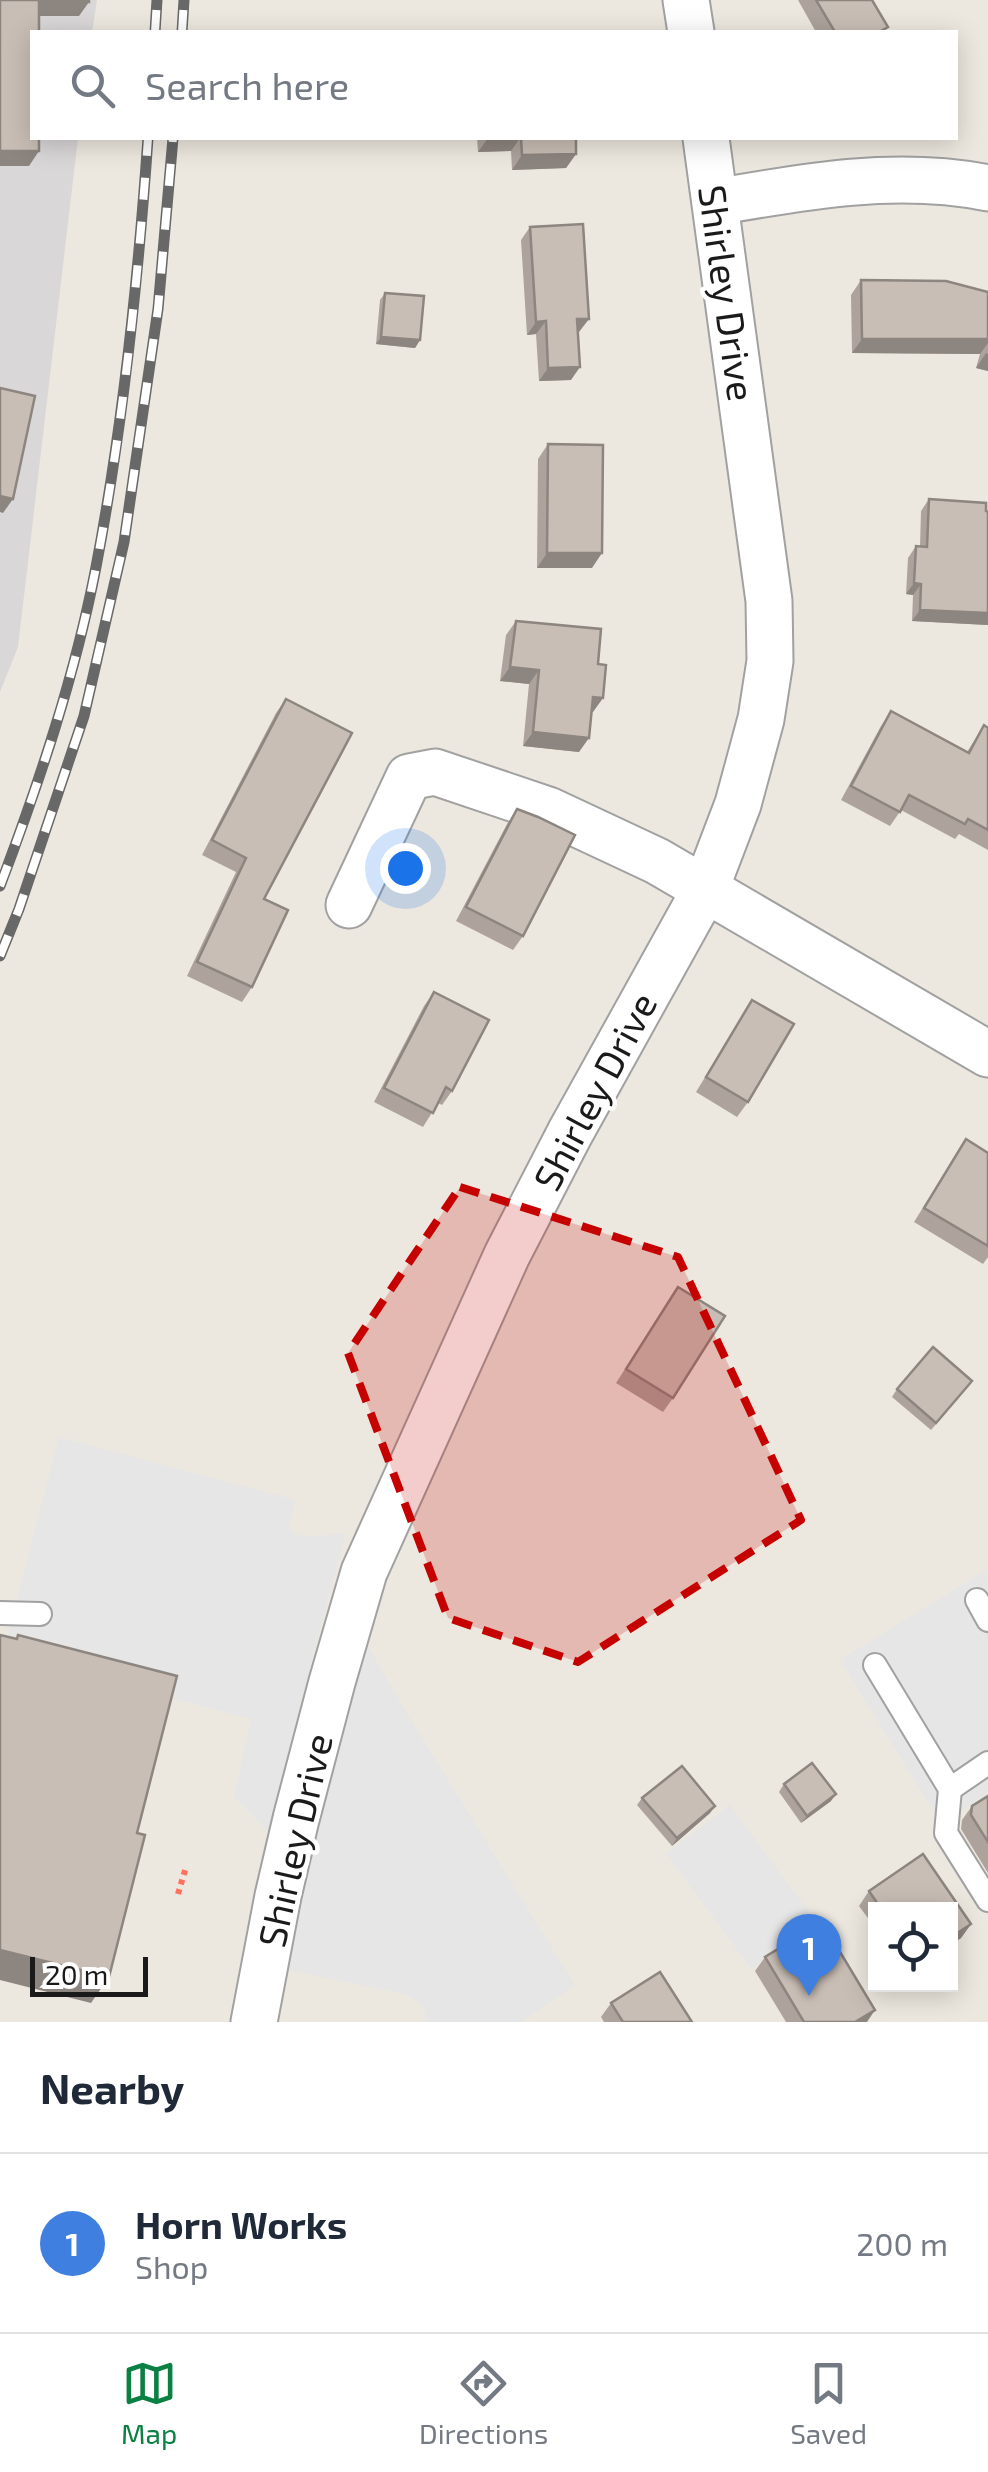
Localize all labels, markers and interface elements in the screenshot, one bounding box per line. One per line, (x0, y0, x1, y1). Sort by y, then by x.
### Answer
search box (30, 30, 958, 140)
icon: search (65, 58, 120, 113)
text: Search here (145, 62, 349, 108)
street label: Shirley Drive (690, 182, 766, 404)
your location (380, 843, 431, 894)
street label: Shirley Drive (523, 984, 665, 1198)
street label: Shirley Drive (247, 1729, 341, 1951)
map controls (868, 1902, 958, 1992)
button: locate (868, 1902, 958, 1992)
pin: 1 (776, 1914, 842, 1996)
scale bar (30, 1952, 148, 1996)
text: 20 m (45, 1957, 108, 1991)
text: Nearby (40, 2062, 184, 2112)
text: Horn Works (135, 2201, 347, 2247)
text: 1 (66, 2224, 79, 2262)
text: 200 m (856, 2224, 948, 2262)
text: Shop (135, 2247, 208, 2285)
tab: Map (121, 2356, 177, 2450)
tab: Directions (419, 2356, 548, 2450)
tab: Saved (790, 2356, 867, 2450)

